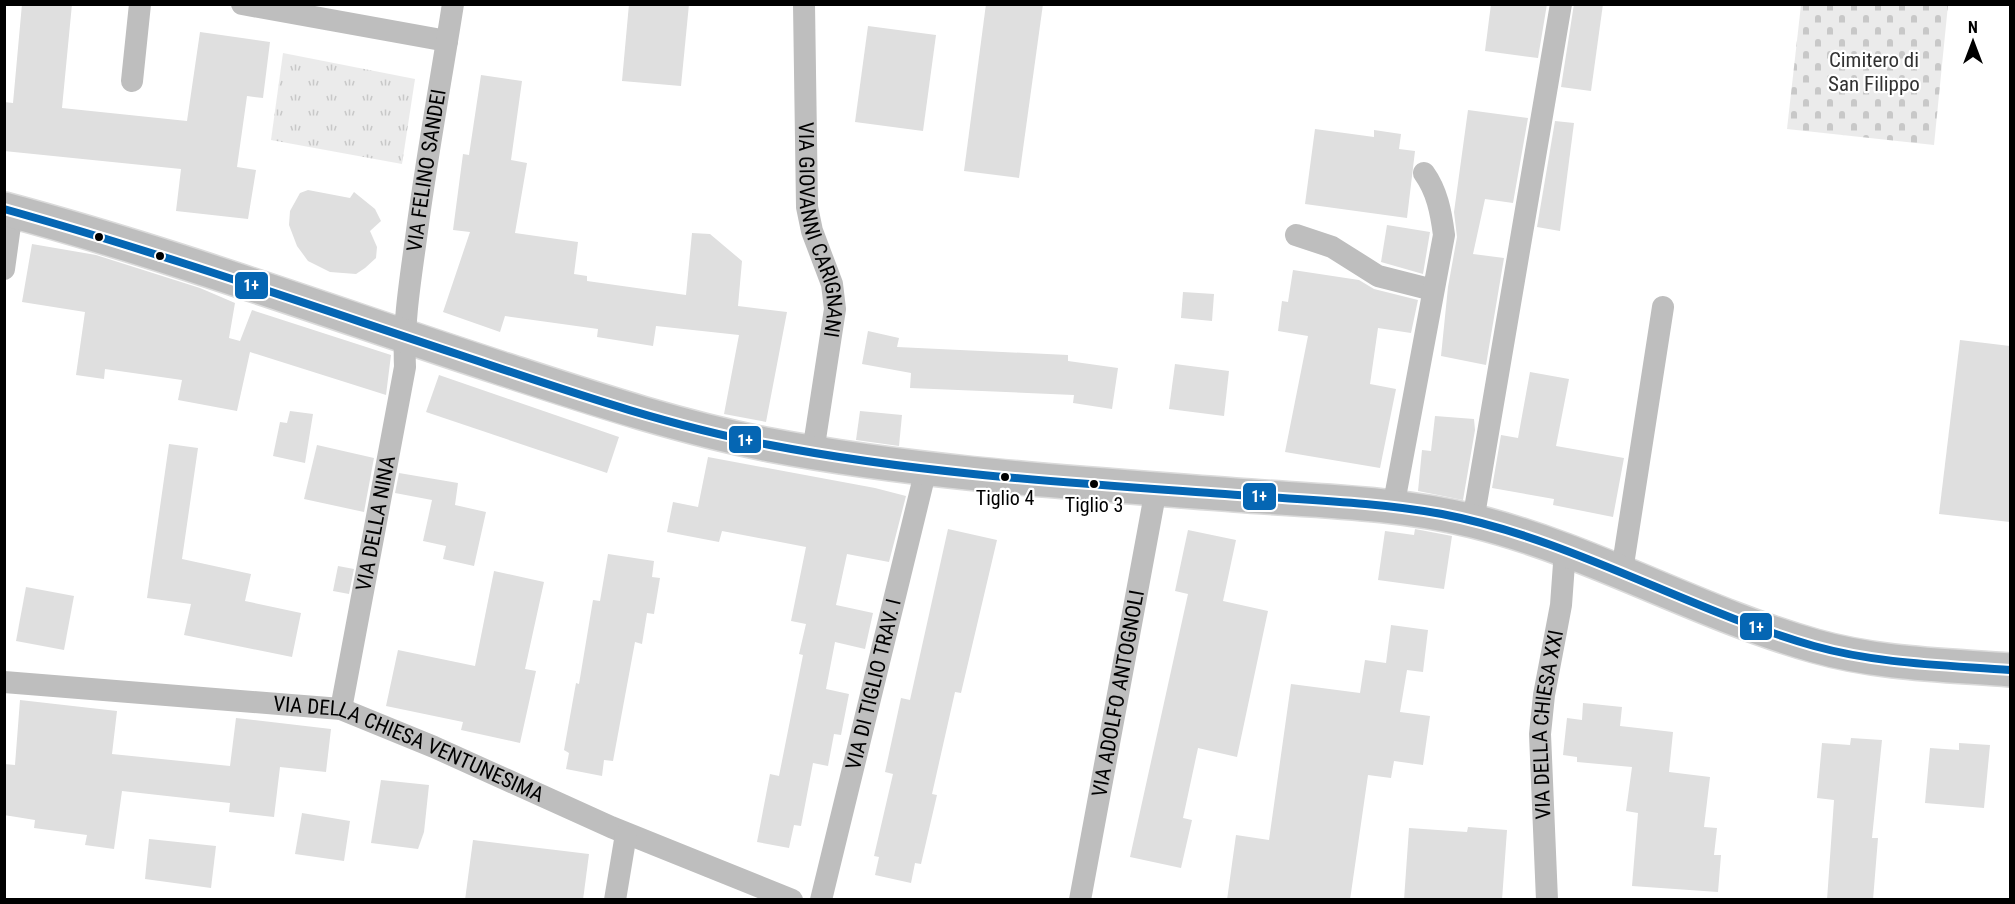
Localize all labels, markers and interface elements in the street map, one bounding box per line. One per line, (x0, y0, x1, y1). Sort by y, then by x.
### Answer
north arrow (1943, 12, 2003, 72)
text: N (1968, 18, 1978, 37)
park label: Cimitero di San Filippo (1828, 48, 1920, 96)
street label: VIA FELINO SANDEI (402, 87, 451, 253)
street label: VIA GIOVANNI CARIGNANI (794, 122, 847, 339)
unlabelled marker (93, 231, 105, 243)
unlabelled marker (154, 250, 166, 262)
line badge: 1+ (234, 271, 269, 300)
text: 1+ (243, 276, 259, 295)
line badge: 1+ (728, 425, 762, 454)
text: 1+ (737, 431, 753, 450)
street label: VIA DELLA NINA (351, 454, 400, 593)
marker: Tiglio 4 (999, 471, 1011, 483)
marker: Tiglio 3 (1088, 478, 1100, 490)
line badge: 1+ (1242, 482, 1277, 511)
place label: Tiglio 4 (976, 486, 1034, 510)
text: 1+ (1251, 487, 1267, 506)
place label: Tiglio 3 (1065, 493, 1123, 517)
street label: VIA ADOLFO ANTOGNOLI (1087, 588, 1149, 799)
street label: VIA DI TIGLIO TRAV. I (841, 596, 906, 772)
line badge: 1+ (1739, 612, 1773, 641)
text: 1+ (1748, 618, 1764, 637)
street label: VIA DELLA CHIESA XXI (1528, 628, 1568, 820)
street label: VIA DELLA CHIESA VENTUNESIMA (272, 692, 548, 807)

